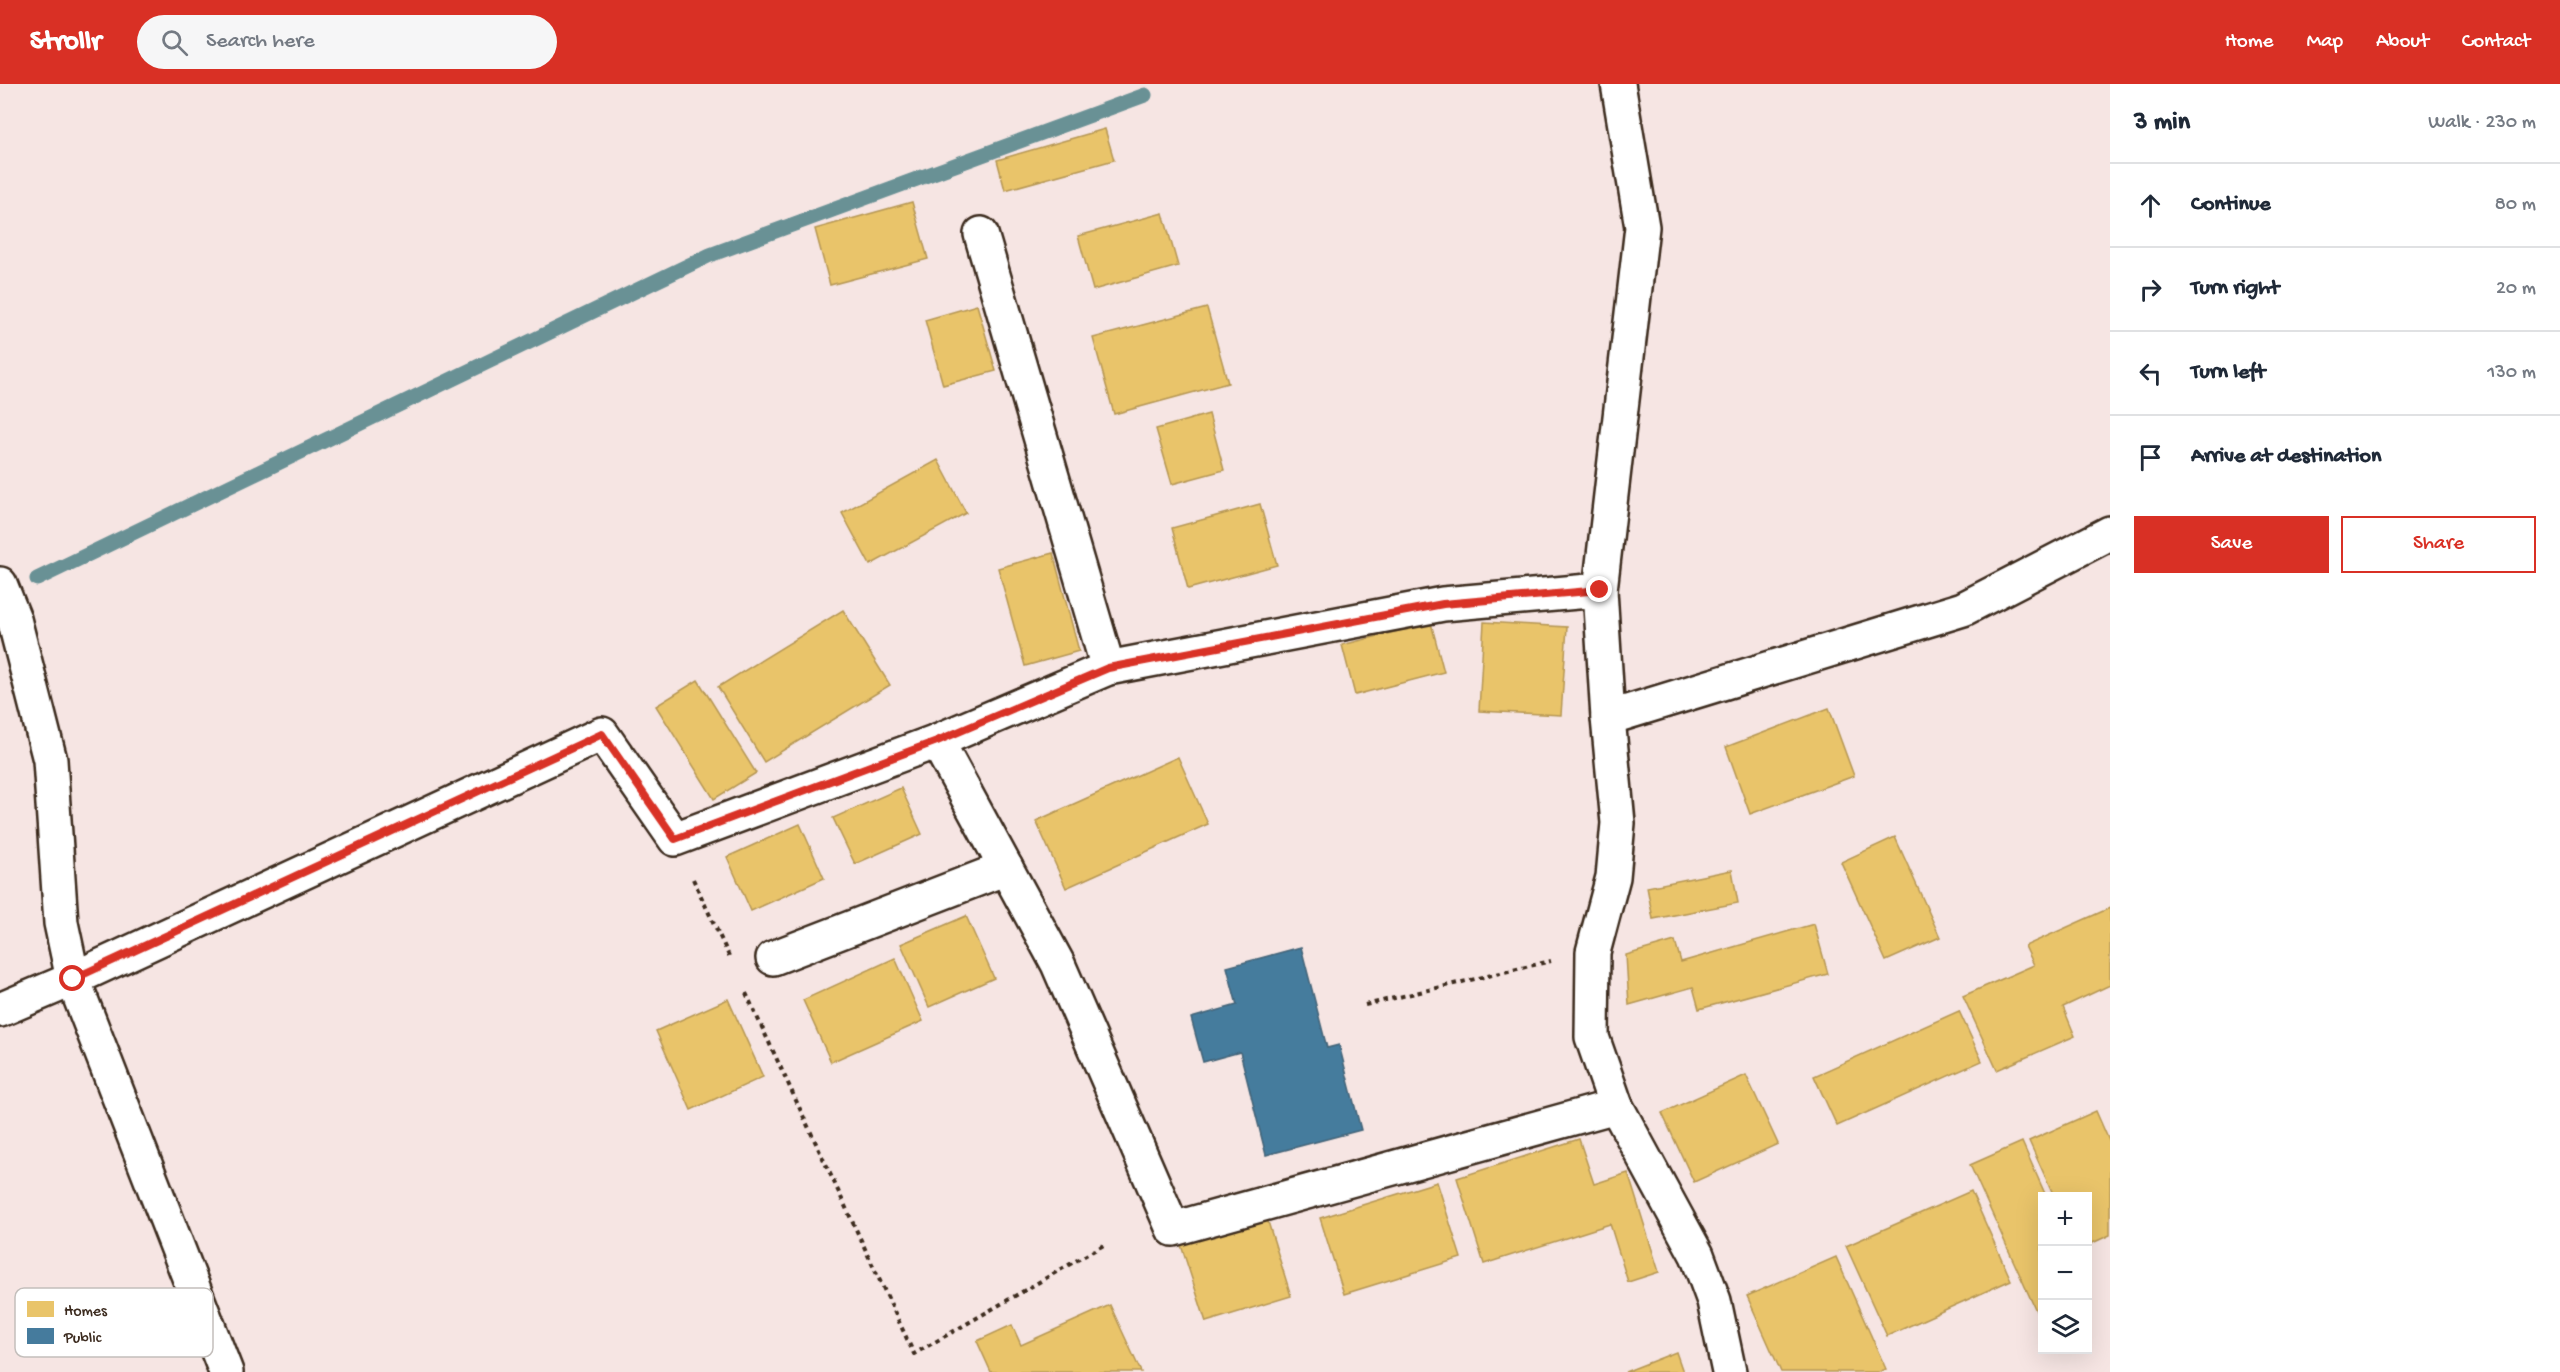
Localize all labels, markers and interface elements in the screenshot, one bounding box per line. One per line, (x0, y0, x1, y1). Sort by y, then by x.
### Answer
search box (137, 15, 557, 69)
text: Strollr (30, 26, 101, 59)
icon: search (158, 26, 191, 59)
text: Search here (206, 29, 315, 55)
text: Home (2225, 30, 2273, 55)
text: Map (2306, 30, 2343, 55)
text: About (2376, 30, 2429, 55)
text: Contact (2462, 30, 2530, 55)
text: 3 min (2134, 108, 2190, 139)
text: Walk · 230 m (2428, 112, 2536, 135)
icon: ahead (2134, 189, 2167, 222)
text: Continue (2191, 192, 2271, 218)
text: 80 m (2495, 194, 2536, 217)
icon: right (2134, 273, 2167, 306)
text: Turn right (2191, 276, 2279, 302)
text: 20 m (2496, 278, 2536, 301)
icon: left (2134, 357, 2167, 390)
text: Turn left (2191, 360, 2265, 386)
text: 130 m (2487, 362, 2536, 385)
icon: arrive (2134, 441, 2167, 474)
text: Arrive at destination (2191, 444, 2381, 470)
button: Save (2134, 516, 2329, 573)
button: Share (2341, 516, 2536, 573)
route end (1586, 576, 1612, 602)
route start (59, 965, 85, 991)
map controls (2038, 1192, 2092, 1354)
button: + (2038, 1192, 2092, 1246)
button: − (2038, 1246, 2092, 1300)
legend (15, 1288, 213, 1357)
button: layers (2038, 1300, 2092, 1354)
text: Homes (64, 1303, 108, 1322)
text: Public (63, 1330, 102, 1349)

